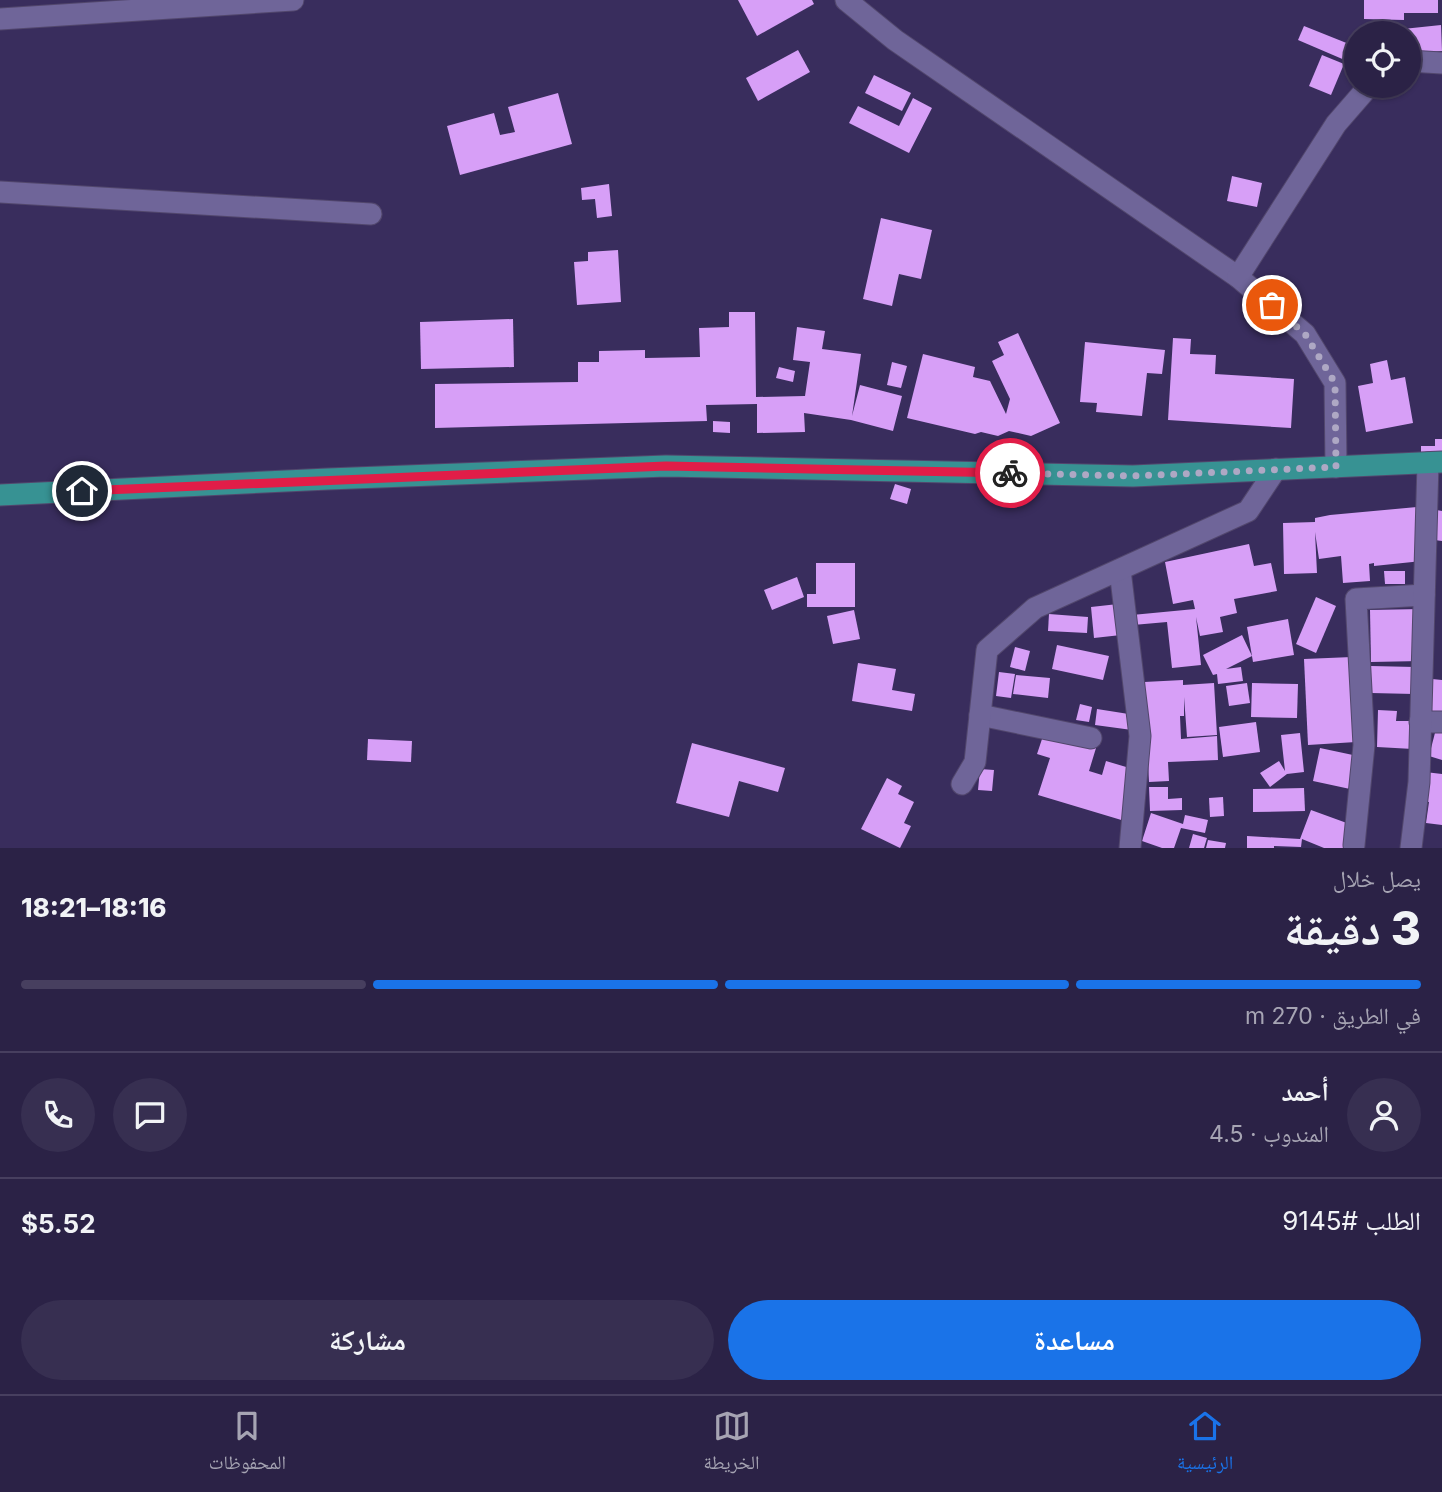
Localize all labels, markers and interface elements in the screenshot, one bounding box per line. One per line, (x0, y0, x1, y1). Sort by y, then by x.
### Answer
map controls (1344, 21, 1421, 98)
button: locate (1344, 21, 1421, 98)
pin (1242, 275, 1302, 335)
icon: bag (1253, 286, 1291, 324)
courier (975, 438, 1045, 508)
icon: bike (991, 454, 1029, 492)
pin (52, 461, 112, 521)
icon: home (63, 472, 101, 510)
text: يصل خلال (1333, 865, 1421, 893)
text: 18:16–18:21 (21, 892, 167, 923)
text: 3 دقيقة (1284, 900, 1421, 956)
text: في الطريق · 270 m (1245, 1002, 1421, 1030)
text: أحمد (1281, 1076, 1329, 1107)
button: phone (21, 1078, 95, 1152)
button: chat (113, 1078, 187, 1152)
button: person (1347, 1078, 1421, 1152)
text: المندوب · 4.5 (1209, 1120, 1329, 1148)
text: الطلب #9145 (1282, 1205, 1421, 1236)
text: $5.52 (21, 1208, 96, 1239)
button: مشاركة (21, 1300, 714, 1380)
button: مساعدة (728, 1300, 1421, 1380)
tab: المحفوظات (209, 1407, 286, 1481)
tab: الخريطة (704, 1407, 759, 1481)
tab: الرئيسية (1177, 1407, 1233, 1481)

